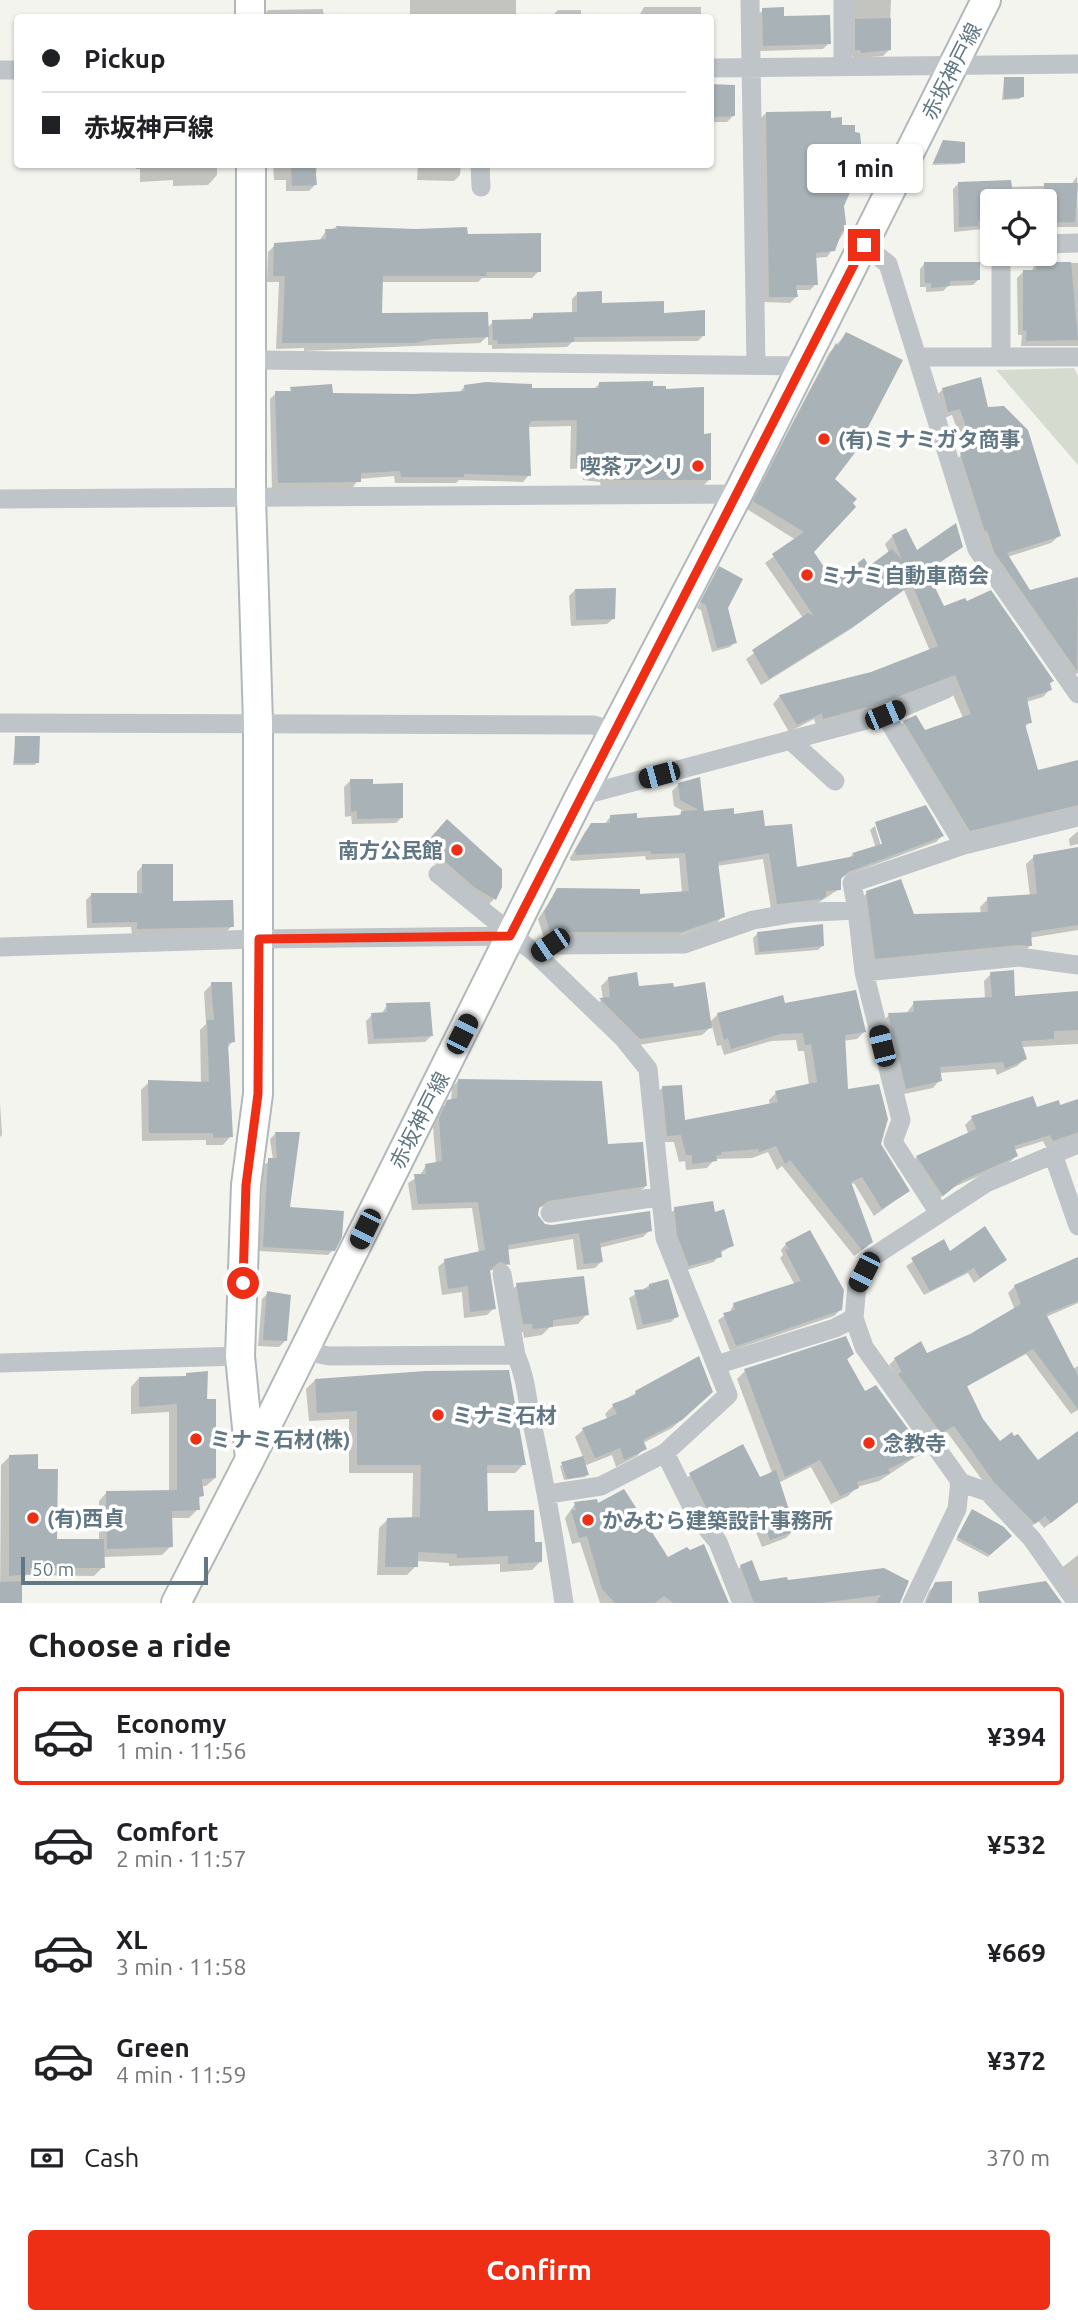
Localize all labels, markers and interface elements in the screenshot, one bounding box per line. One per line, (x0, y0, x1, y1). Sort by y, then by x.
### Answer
street label: 赤坂神戸線 (916, 19, 986, 123)
text: Pickup (84, 44, 166, 73)
text: 赤坂神戸線 (84, 113, 214, 142)
callout: 1 min (806, 144, 922, 192)
text: 1 min (836, 156, 894, 181)
map controls (980, 189, 1057, 266)
button: locate (980, 189, 1057, 266)
route end (848, 229, 880, 261)
place label: (有)ミナミガタ商事 (838, 427, 1021, 451)
marker: (有)ミナミガタ商事 (816, 431, 832, 447)
place label: 喫茶アンリ (580, 454, 684, 478)
marker: 喫茶アンリ (690, 458, 706, 474)
place label: ミナミ自動車商会 (821, 563, 989, 587)
marker: ミナミ自動車商会 (799, 567, 815, 583)
car (862, 697, 909, 733)
car (636, 759, 683, 791)
place label: 南方公民館 (338, 838, 443, 862)
marker: 南方公民館 (449, 842, 465, 858)
car (527, 925, 574, 965)
car (444, 1011, 481, 1057)
car (867, 1023, 898, 1069)
street label: 赤坂神戸線 (384, 1068, 454, 1172)
car (347, 1206, 384, 1252)
car (846, 1249, 883, 1295)
route start (227, 1267, 259, 1299)
place label: ミナミ石材 (452, 1403, 557, 1427)
marker: ミナミ石材 (430, 1407, 446, 1423)
place label: ミナミ石材(株) (210, 1427, 351, 1451)
marker: ミナミ石材(株) (188, 1431, 204, 1447)
place label: 念教寺 (883, 1431, 946, 1455)
marker: 念教寺 (861, 1435, 877, 1451)
place label: (有)西貞 (47, 1506, 125, 1530)
place label: かみむら建築設計事務所 (602, 1508, 833, 1532)
marker: (有)西貞 (25, 1510, 41, 1526)
marker: かみむら建築設計事務所 (580, 1512, 596, 1528)
scale bar (21, 1554, 208, 1586)
text: 50 m (32, 1558, 74, 1580)
text: Choose a ride (28, 1627, 231, 1663)
icon: car (32, 1705, 95, 1768)
text: Economy (116, 1709, 226, 1738)
text: ¥394 (987, 1722, 1046, 1751)
text: 1 min · 11:56 (116, 1738, 247, 1763)
icon: car (32, 1813, 95, 1876)
text: Comfort (116, 1817, 219, 1846)
text: ¥532 (987, 1830, 1046, 1859)
text: 2 min · 11:57 (116, 1846, 247, 1871)
icon: car (32, 1921, 95, 1984)
text: XL (116, 1925, 147, 1954)
text: ¥669 (987, 1938, 1046, 1967)
text: 3 min · 11:58 (116, 1954, 247, 1979)
icon: car (32, 2029, 95, 2092)
text: Green (116, 2033, 190, 2062)
text: ¥372 (987, 2046, 1046, 2075)
text: 4 min · 11:59 (116, 2062, 247, 2087)
icon: cash (28, 2139, 66, 2177)
text: Cash (84, 2143, 139, 2172)
text: 370 m (986, 2145, 1050, 2170)
button: Confirm (28, 2230, 1050, 2310)

